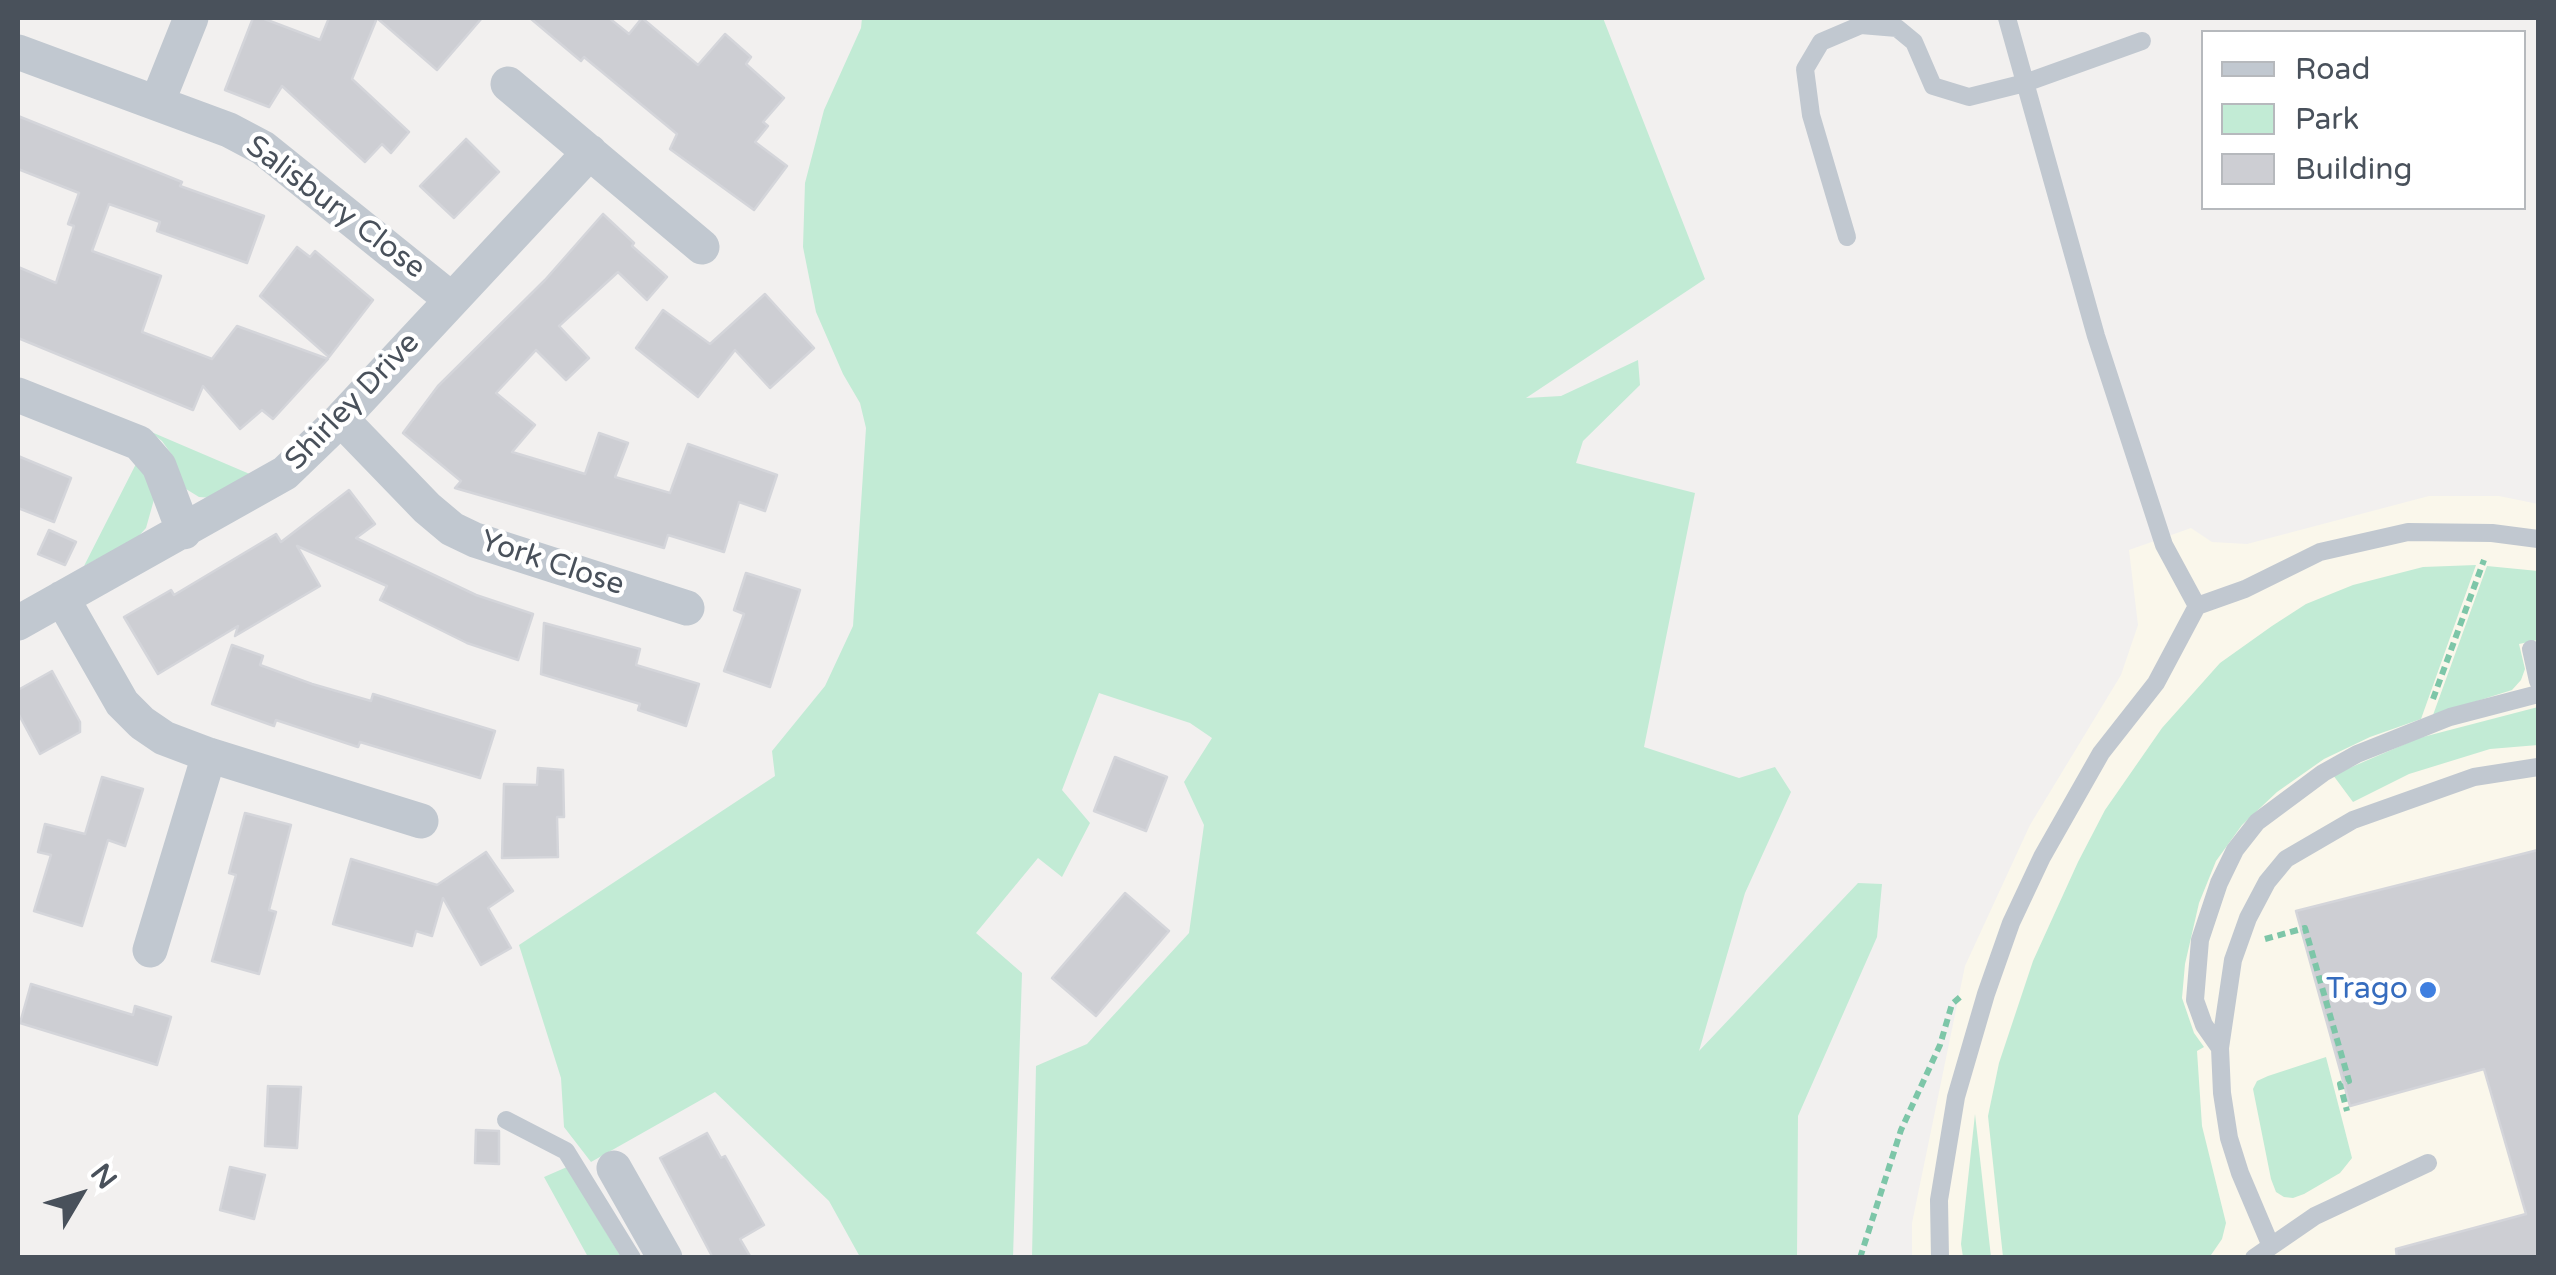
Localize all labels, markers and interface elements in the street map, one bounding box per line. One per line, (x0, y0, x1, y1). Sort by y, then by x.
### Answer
legend (2201, 30, 2526, 210)
text: Road (2295, 51, 2370, 88)
text: Park (2295, 101, 2359, 138)
street label: Salisbury Close (238, 129, 432, 287)
text: Building (2295, 151, 2412, 188)
street label: Shirley Drive (278, 326, 428, 478)
street label: York Close (476, 524, 628, 604)
place label: Trago (2326, 972, 2408, 1008)
marker: Trago (2417, 979, 2439, 1001)
north arrow (30, 1145, 130, 1245)
text: N (83, 1157, 124, 1196)

